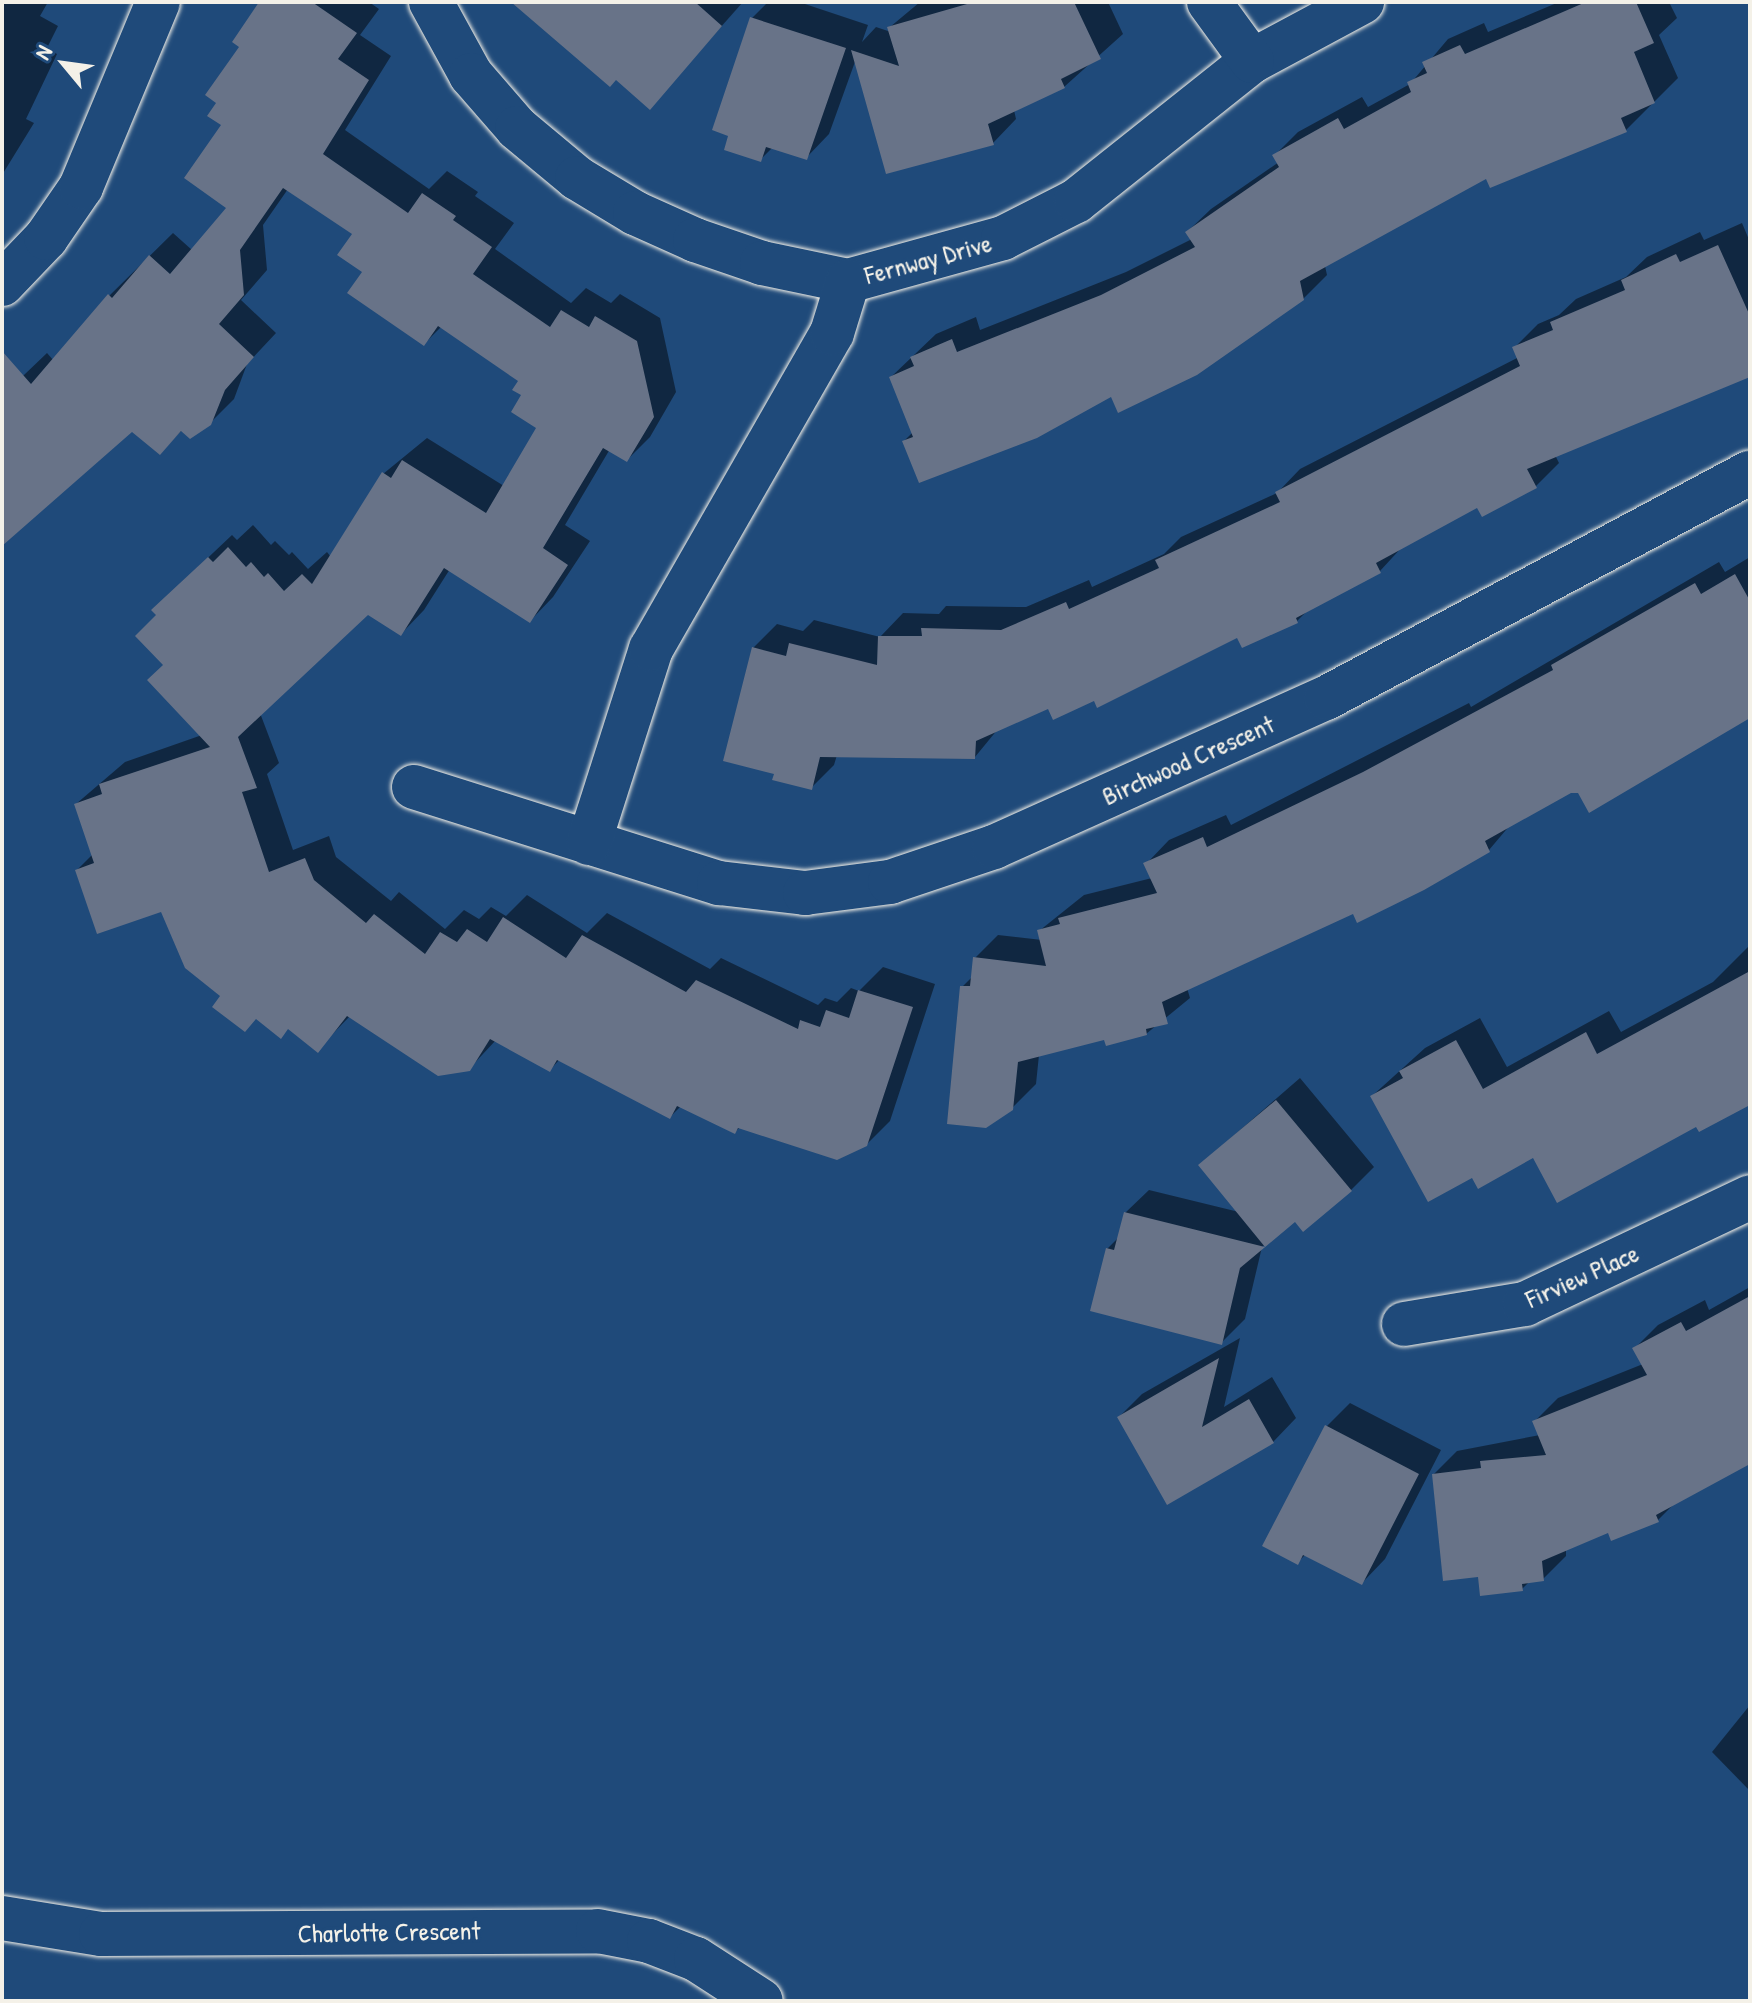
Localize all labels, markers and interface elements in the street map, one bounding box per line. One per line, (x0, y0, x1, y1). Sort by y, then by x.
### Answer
north arrow (24, 24, 104, 104)
text: N (27, 40, 59, 65)
street label: Fernway Drive (861, 227, 995, 291)
street label: Birchwood Crescent (1097, 708, 1279, 812)
street label: Firview Place (1521, 1237, 1643, 1315)
street label: Charlotte Crescent (297, 1915, 481, 1949)

